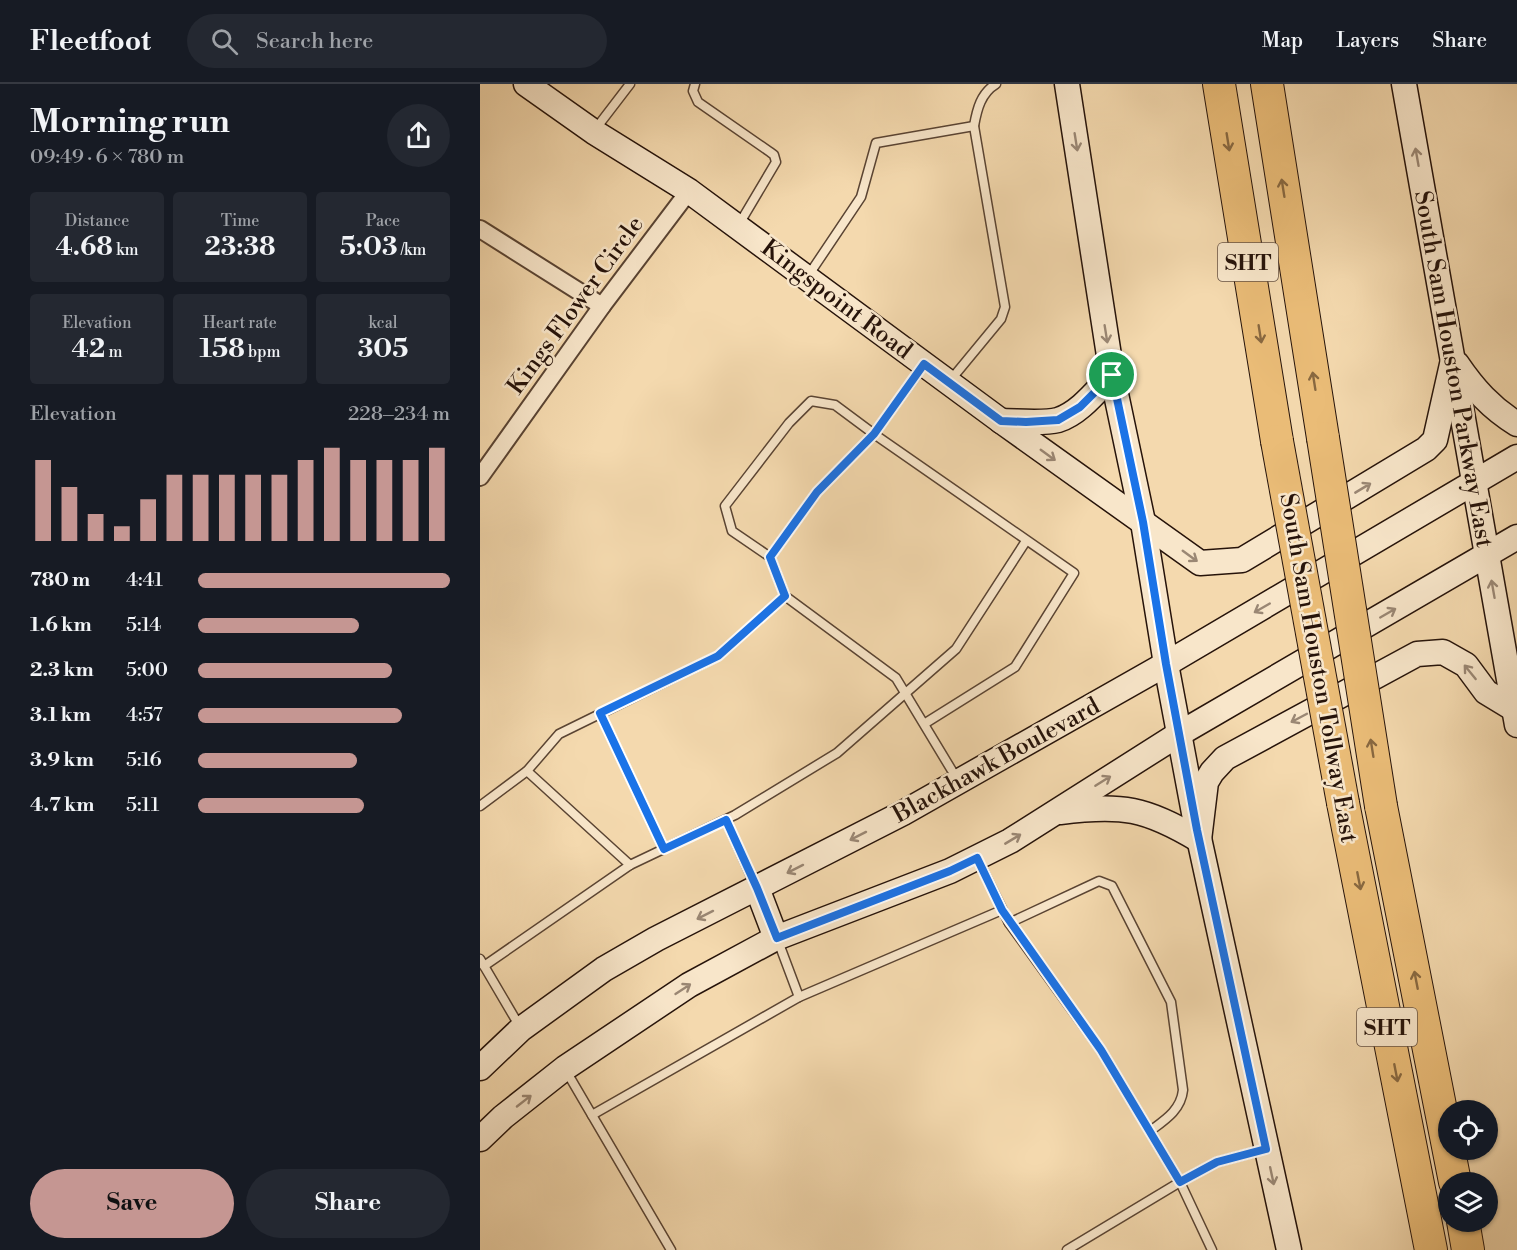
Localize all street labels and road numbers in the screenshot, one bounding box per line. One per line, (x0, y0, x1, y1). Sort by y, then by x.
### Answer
street label: South Sam Houston Parkway East (1407, 188, 1499, 551)
street label: Kings Flower Circle (501, 211, 651, 401)
street label: Kingspoint Road (755, 233, 918, 367)
road number: SHT (1218, 243, 1278, 281)
street label: South Sam Houston Tollway East (1272, 491, 1364, 846)
street label: Blackhawk Boulevard (887, 691, 1106, 831)
road number: SHT (1357, 1008, 1417, 1046)

